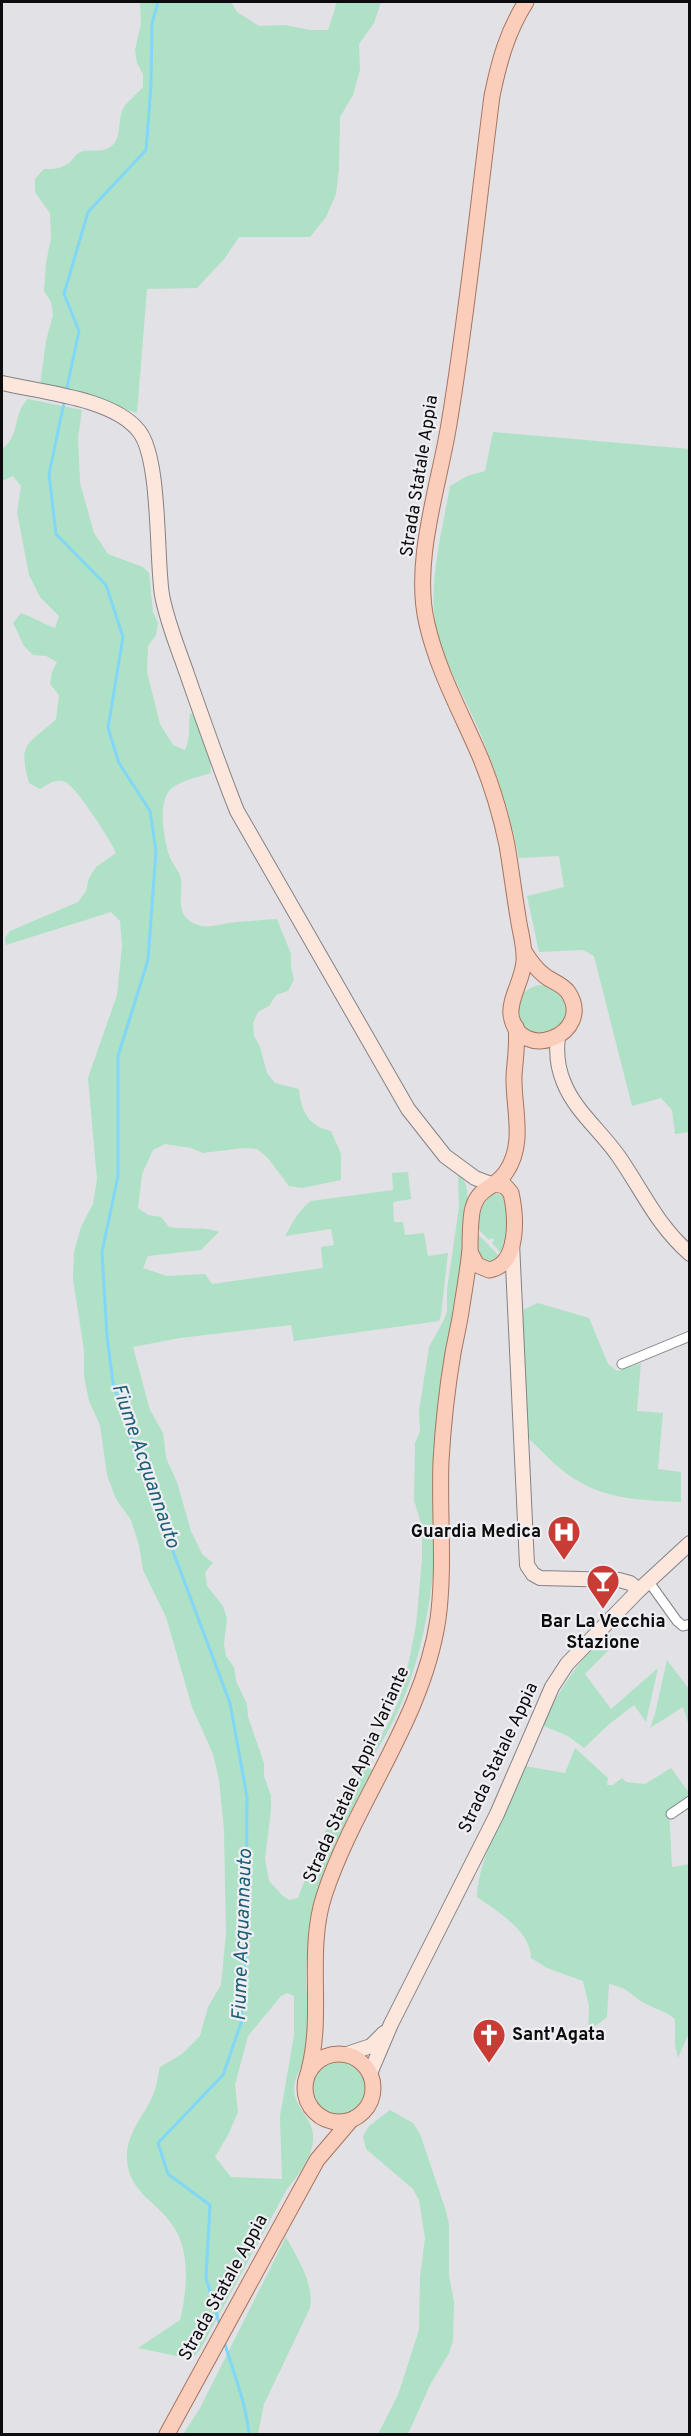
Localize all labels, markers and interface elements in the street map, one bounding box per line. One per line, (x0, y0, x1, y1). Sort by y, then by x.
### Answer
street label: Strada Statale Appia (396, 393, 444, 559)
water label: Fiume Acquannauto (105, 1380, 185, 1552)
hospital icon: Guardia Medica (546, 1514, 582, 1561)
place label: Guardia Medica (411, 1521, 541, 1544)
bar icon: Bar La Vecchia Stazione (585, 1563, 621, 1610)
place label: Bar La Vecchia Stazione (541, 1611, 665, 1655)
street label: Strada Statale Appia Variante (299, 1663, 415, 1887)
street label: Strada Statale Appia (454, 1679, 544, 1837)
water label: Fiume Acquannauto (227, 1848, 259, 2022)
church icon: Sant'Agata (471, 2017, 507, 2064)
place label: Sant'Agata (512, 2024, 605, 2047)
street label: Strada Statale Appia (174, 2211, 274, 2365)

